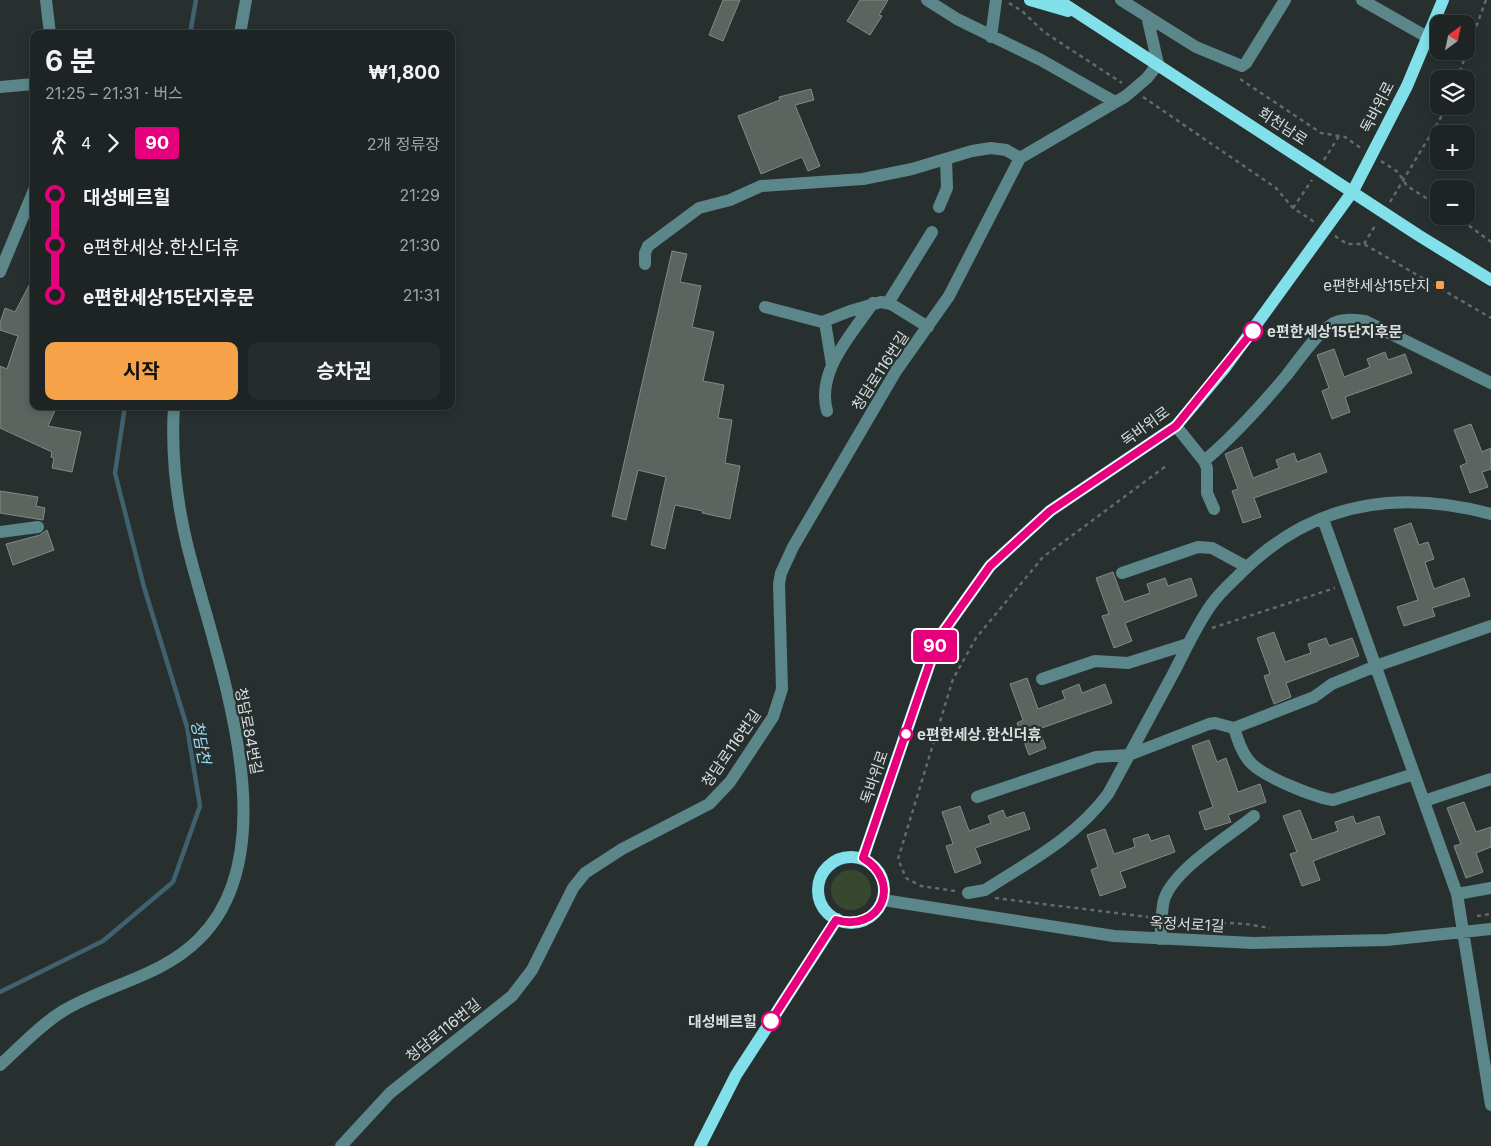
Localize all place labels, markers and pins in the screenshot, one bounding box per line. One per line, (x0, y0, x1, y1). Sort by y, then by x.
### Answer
place label: e편한세상15단지 (1323, 276, 1430, 295)
marker: e편한세상15단지 (1434, 279, 1446, 291)
marker: e편한세상15단지후문 (1243, 321, 1263, 341)
place label: e편한세상15단지후문 (1267, 322, 1403, 341)
place label: e편한세상.한신더휴 (917, 725, 1042, 744)
marker: e편한세상.한신더휴 (899, 727, 913, 741)
marker: 대성베르힐 (761, 1011, 781, 1031)
place label: 대성베르힐 (688, 1012, 757, 1031)

